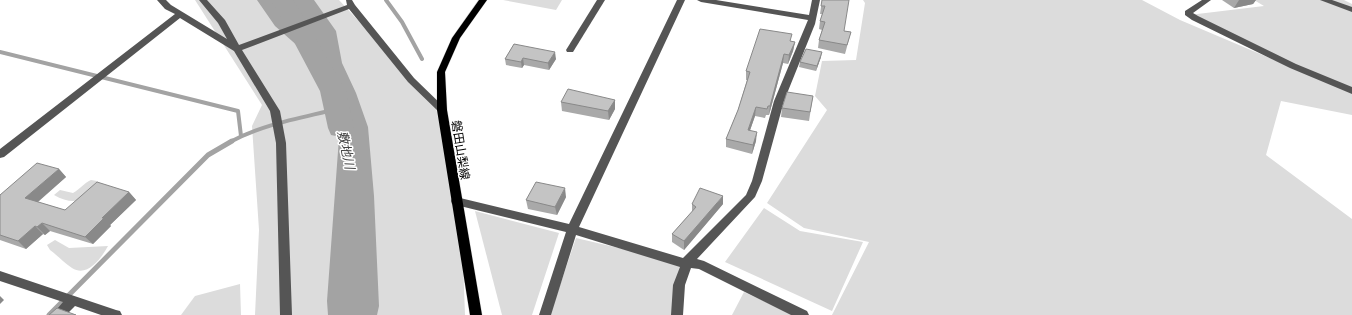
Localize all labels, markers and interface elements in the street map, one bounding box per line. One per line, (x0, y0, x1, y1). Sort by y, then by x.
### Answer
street label: 磐田山梨線 (449, 119, 473, 181)
water label: 敷地川 (334, 129, 359, 173)

